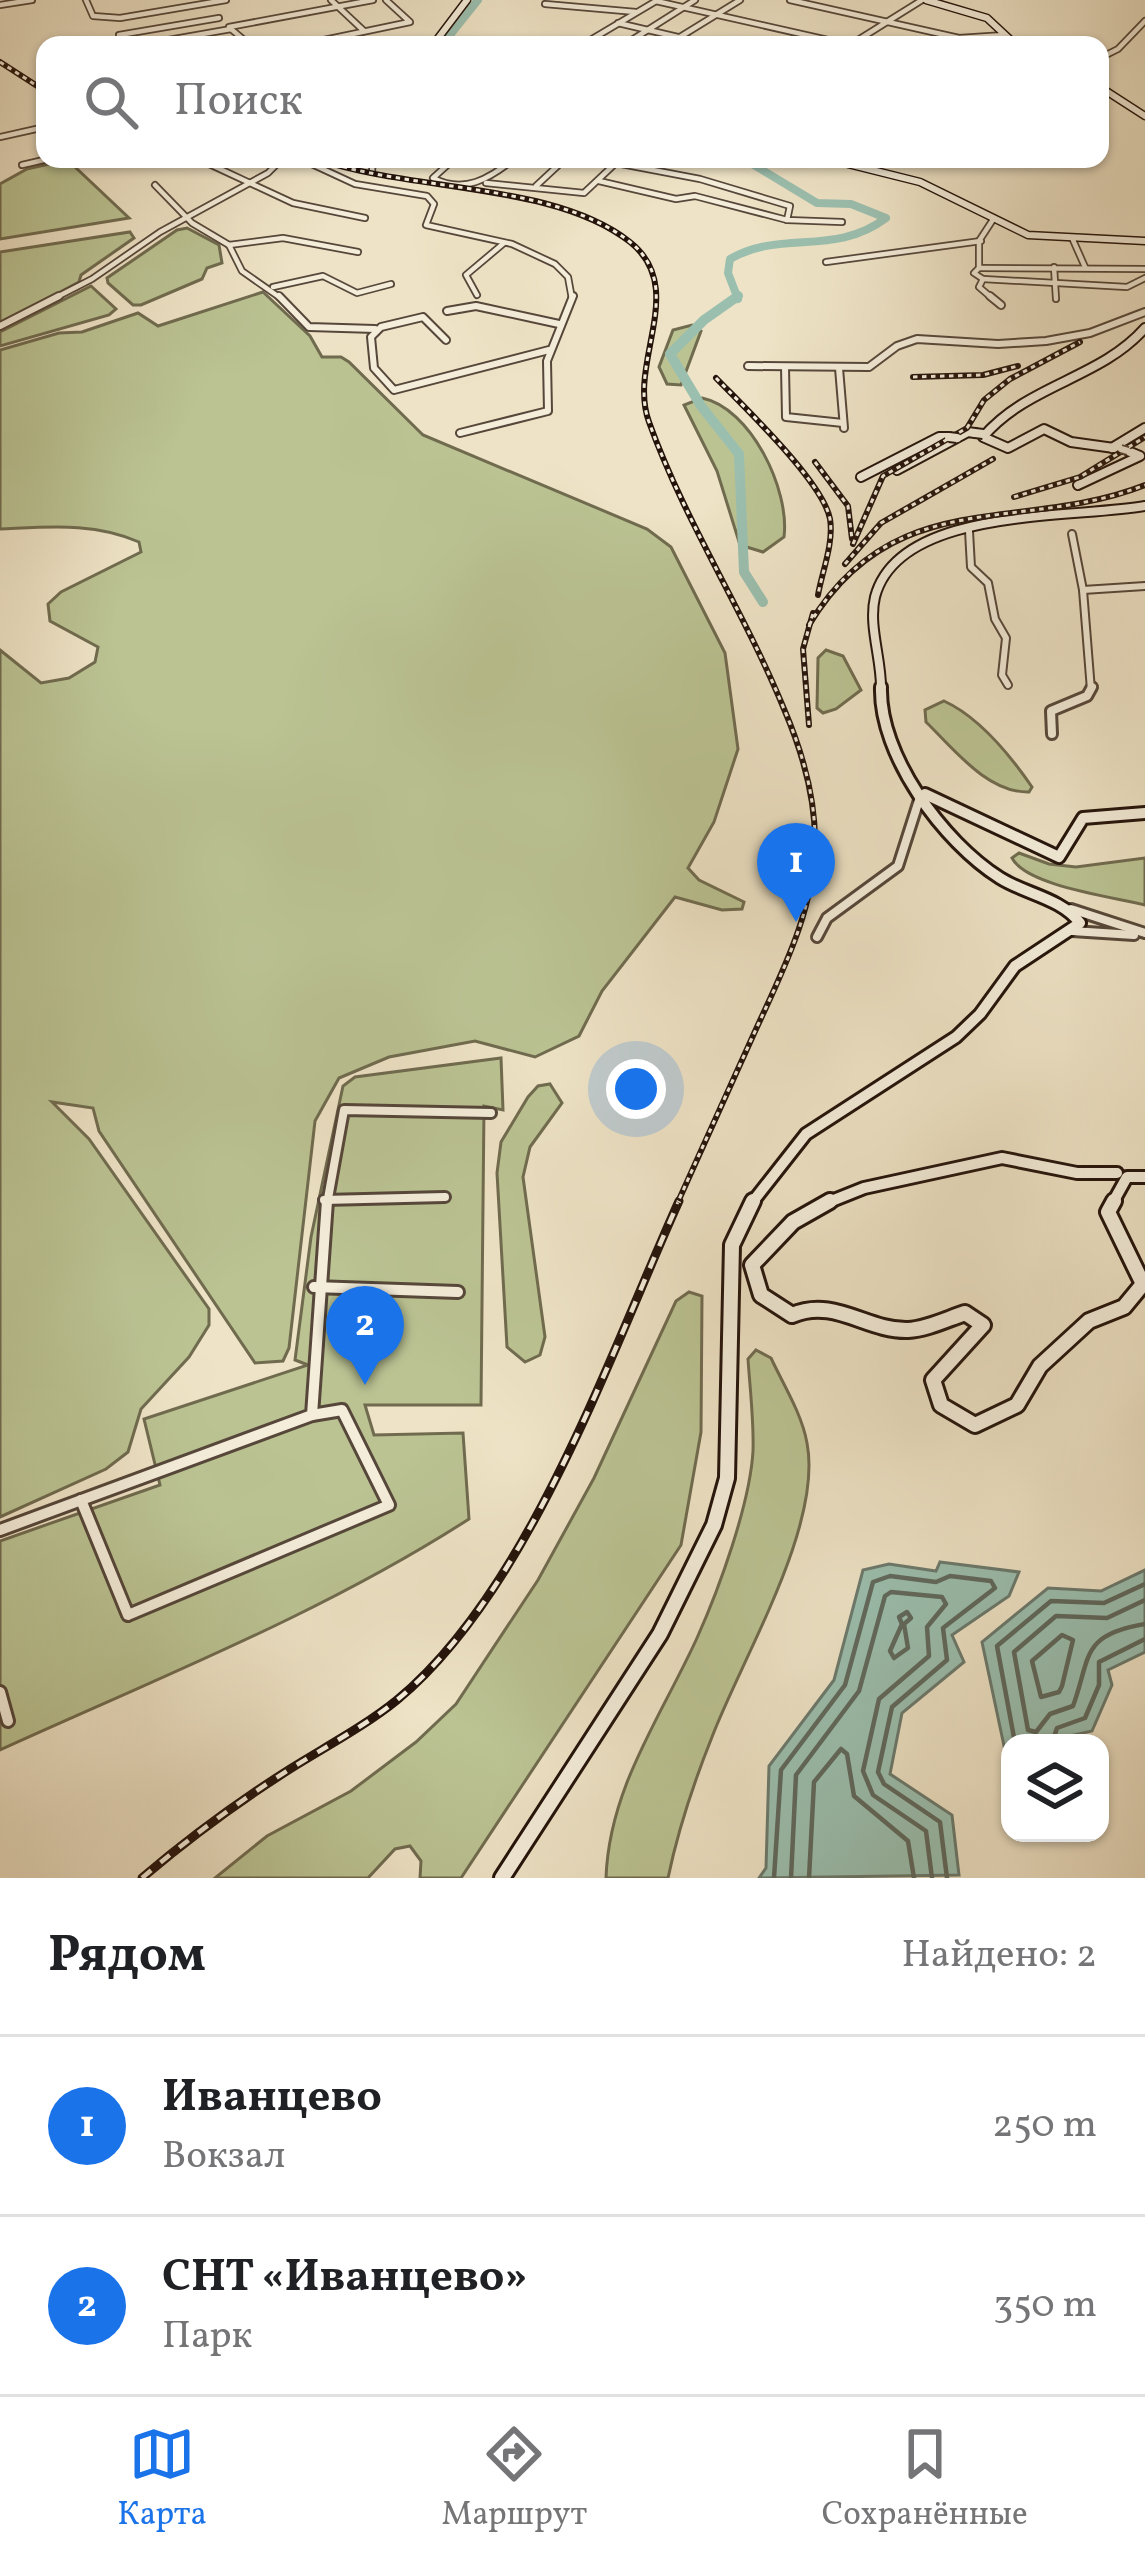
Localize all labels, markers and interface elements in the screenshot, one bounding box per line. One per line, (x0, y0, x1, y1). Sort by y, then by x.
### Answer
search box (36, 36, 1109, 168)
icon: search (78, 69, 144, 135)
text: Поиск (174, 71, 303, 134)
pin: 1 (757, 823, 835, 922)
your location (606, 1059, 666, 1119)
pin: 2 (326, 1286, 404, 1385)
map controls (1001, 1734, 1109, 1842)
button: layers (1001, 1734, 1109, 1842)
text: Рядом (48, 1921, 206, 1992)
text: Найдено: 2 (901, 1929, 1097, 1983)
text: Иванцево (162, 2067, 382, 2130)
text: 1 (79, 2099, 95, 2153)
text: 250 m (992, 2099, 1097, 2153)
text: Вокзал (162, 2130, 285, 2184)
text: СНТ «Иванцево» (162, 2247, 528, 2310)
text: 2 (77, 2279, 97, 2333)
text: 350 m (993, 2279, 1097, 2333)
text: Парк (162, 2310, 252, 2364)
tab: Карта (117, 2421, 207, 2539)
tab: Маршрут (442, 2421, 587, 2539)
tab: Сохранённые (822, 2421, 1028, 2539)

